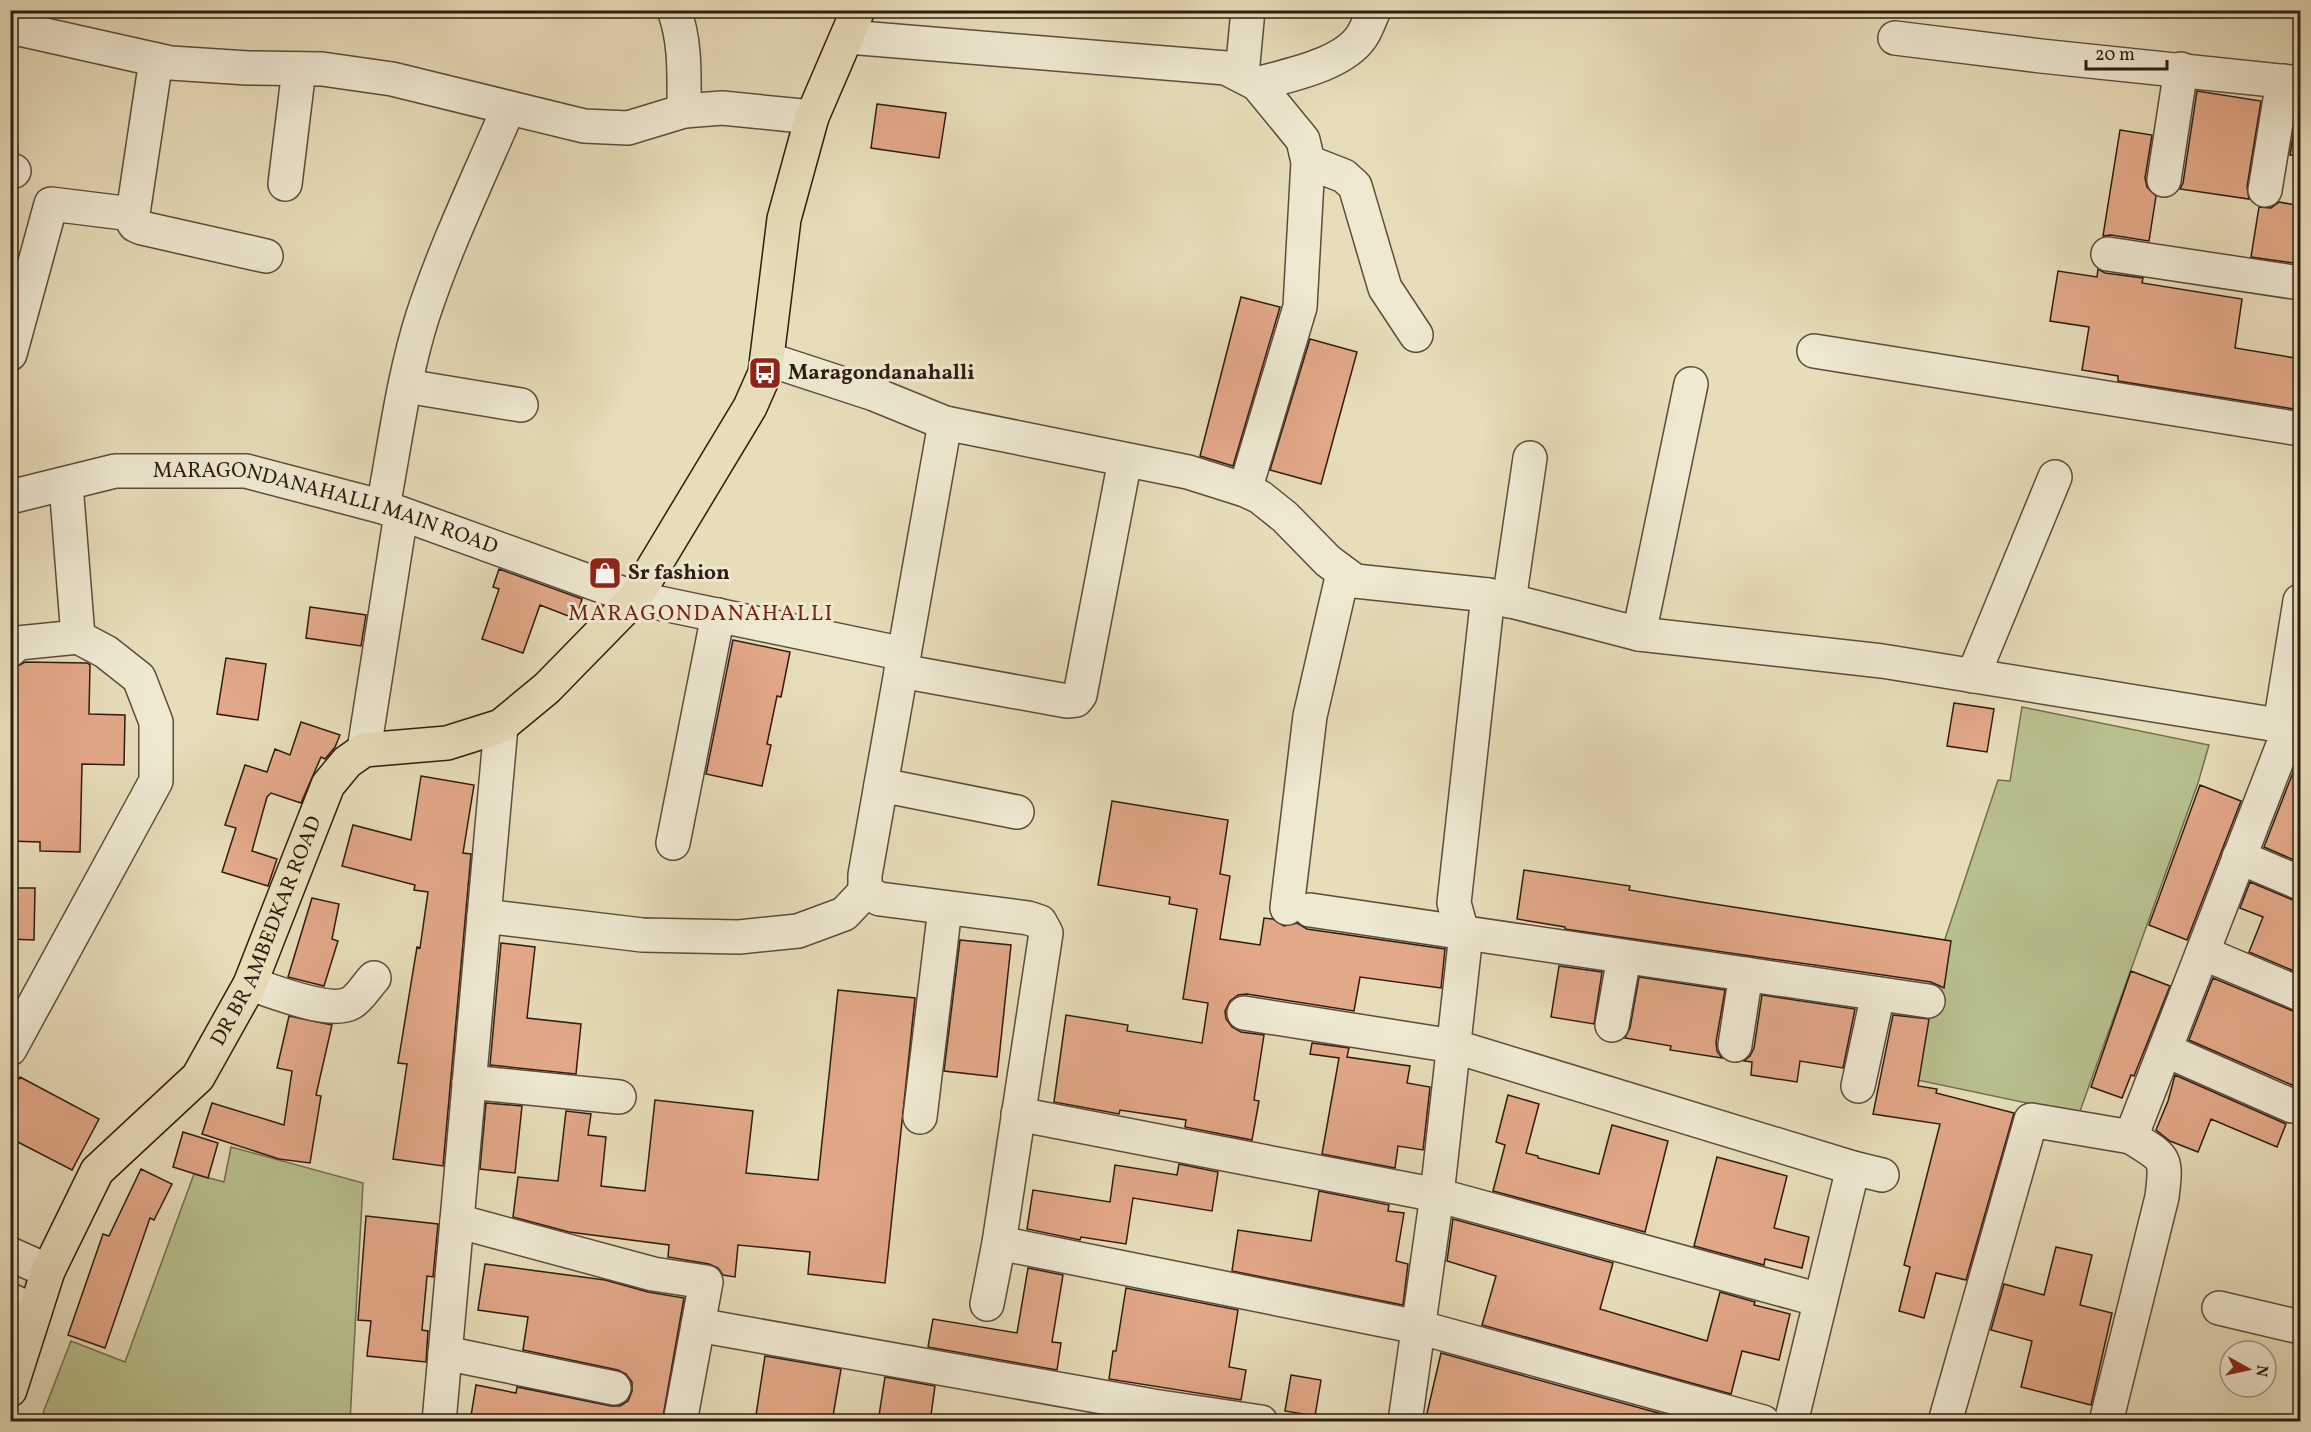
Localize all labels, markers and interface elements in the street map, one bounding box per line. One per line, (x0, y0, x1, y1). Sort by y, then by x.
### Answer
scale bar (2086, 33, 2167, 71)
text: 20 m (2095, 43, 2135, 68)
bus stop icon: Maragondanahalli (747, 355, 783, 391)
place label: Maragondanahalli (788, 359, 975, 388)
street label: MARAGONDANAHALLI MAIN ROAD (153, 457, 502, 562)
shop icon: Sr fashion (587, 555, 623, 591)
place label: Sr fashion (628, 559, 730, 588)
district label: MARAGONDANAHALLI (568, 599, 834, 630)
street label: DR BR AMBEDKAR ROAD (204, 812, 329, 1051)
north arrow (2218, 1339, 2278, 1399)
text: N (2249, 1364, 2273, 1378)

